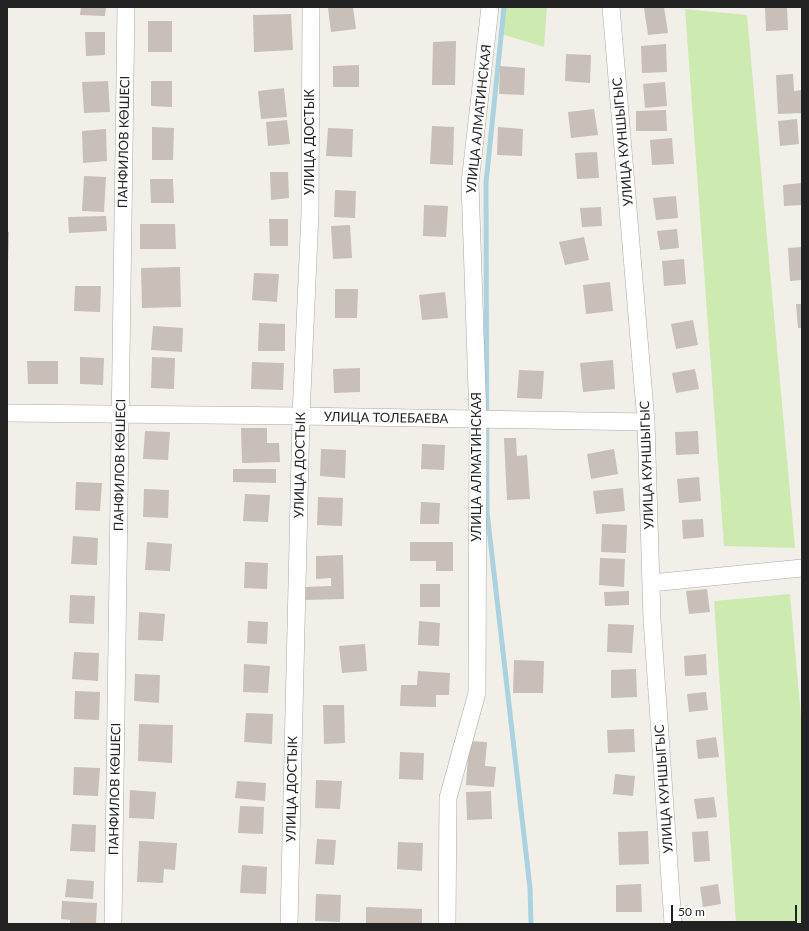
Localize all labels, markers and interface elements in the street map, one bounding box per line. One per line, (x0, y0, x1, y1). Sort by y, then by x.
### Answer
street label: УЛИЦА АЛМАТИНСКАЯ (463, 44, 495, 194)
street label: ПАНФИЛОВ КӨШЕСІ (115, 76, 133, 208)
street label: УЛИЦА КУНШЫГЫС (610, 77, 636, 207)
street label: УЛИЦА ДОСТЫК (302, 89, 318, 195)
street label: УЛИЦА АЛМАТИНСКАЯ (469, 392, 485, 542)
street label: ПАНФИЛОВ КӨШЕСІ (111, 399, 129, 531)
street label: УЛИЦА КУНШЫГЫС (637, 400, 657, 530)
street label: УЛИЦА ТОЛЕБАЕВА (324, 409, 448, 427)
street label: УЛИЦА ДОСТЫК (291, 412, 309, 518)
street label: ПАНФИЛОВ КӨШЕСІ (106, 723, 124, 855)
street label: УЛИЦА КУНШЫГЫС (652, 724, 676, 854)
street label: УЛИЦА ДОСТЫК (283, 736, 301, 842)
scale bar (673, 897, 799, 923)
text: 50 m (678, 904, 705, 919)

